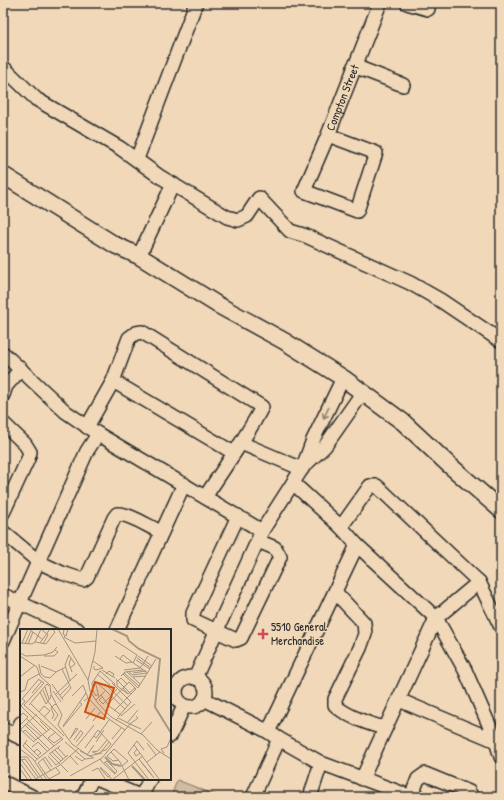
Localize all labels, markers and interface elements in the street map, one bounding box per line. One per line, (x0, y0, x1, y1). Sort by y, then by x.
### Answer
street label: Compton Street (322, 61, 363, 133)
one-way arrow (322, 407, 329, 419)
place label: 5510 General Merchandise (271, 618, 328, 649)
inset map (20, 629, 171, 780)
marker: 5510 General Merchandise (258, 629, 268, 639)

